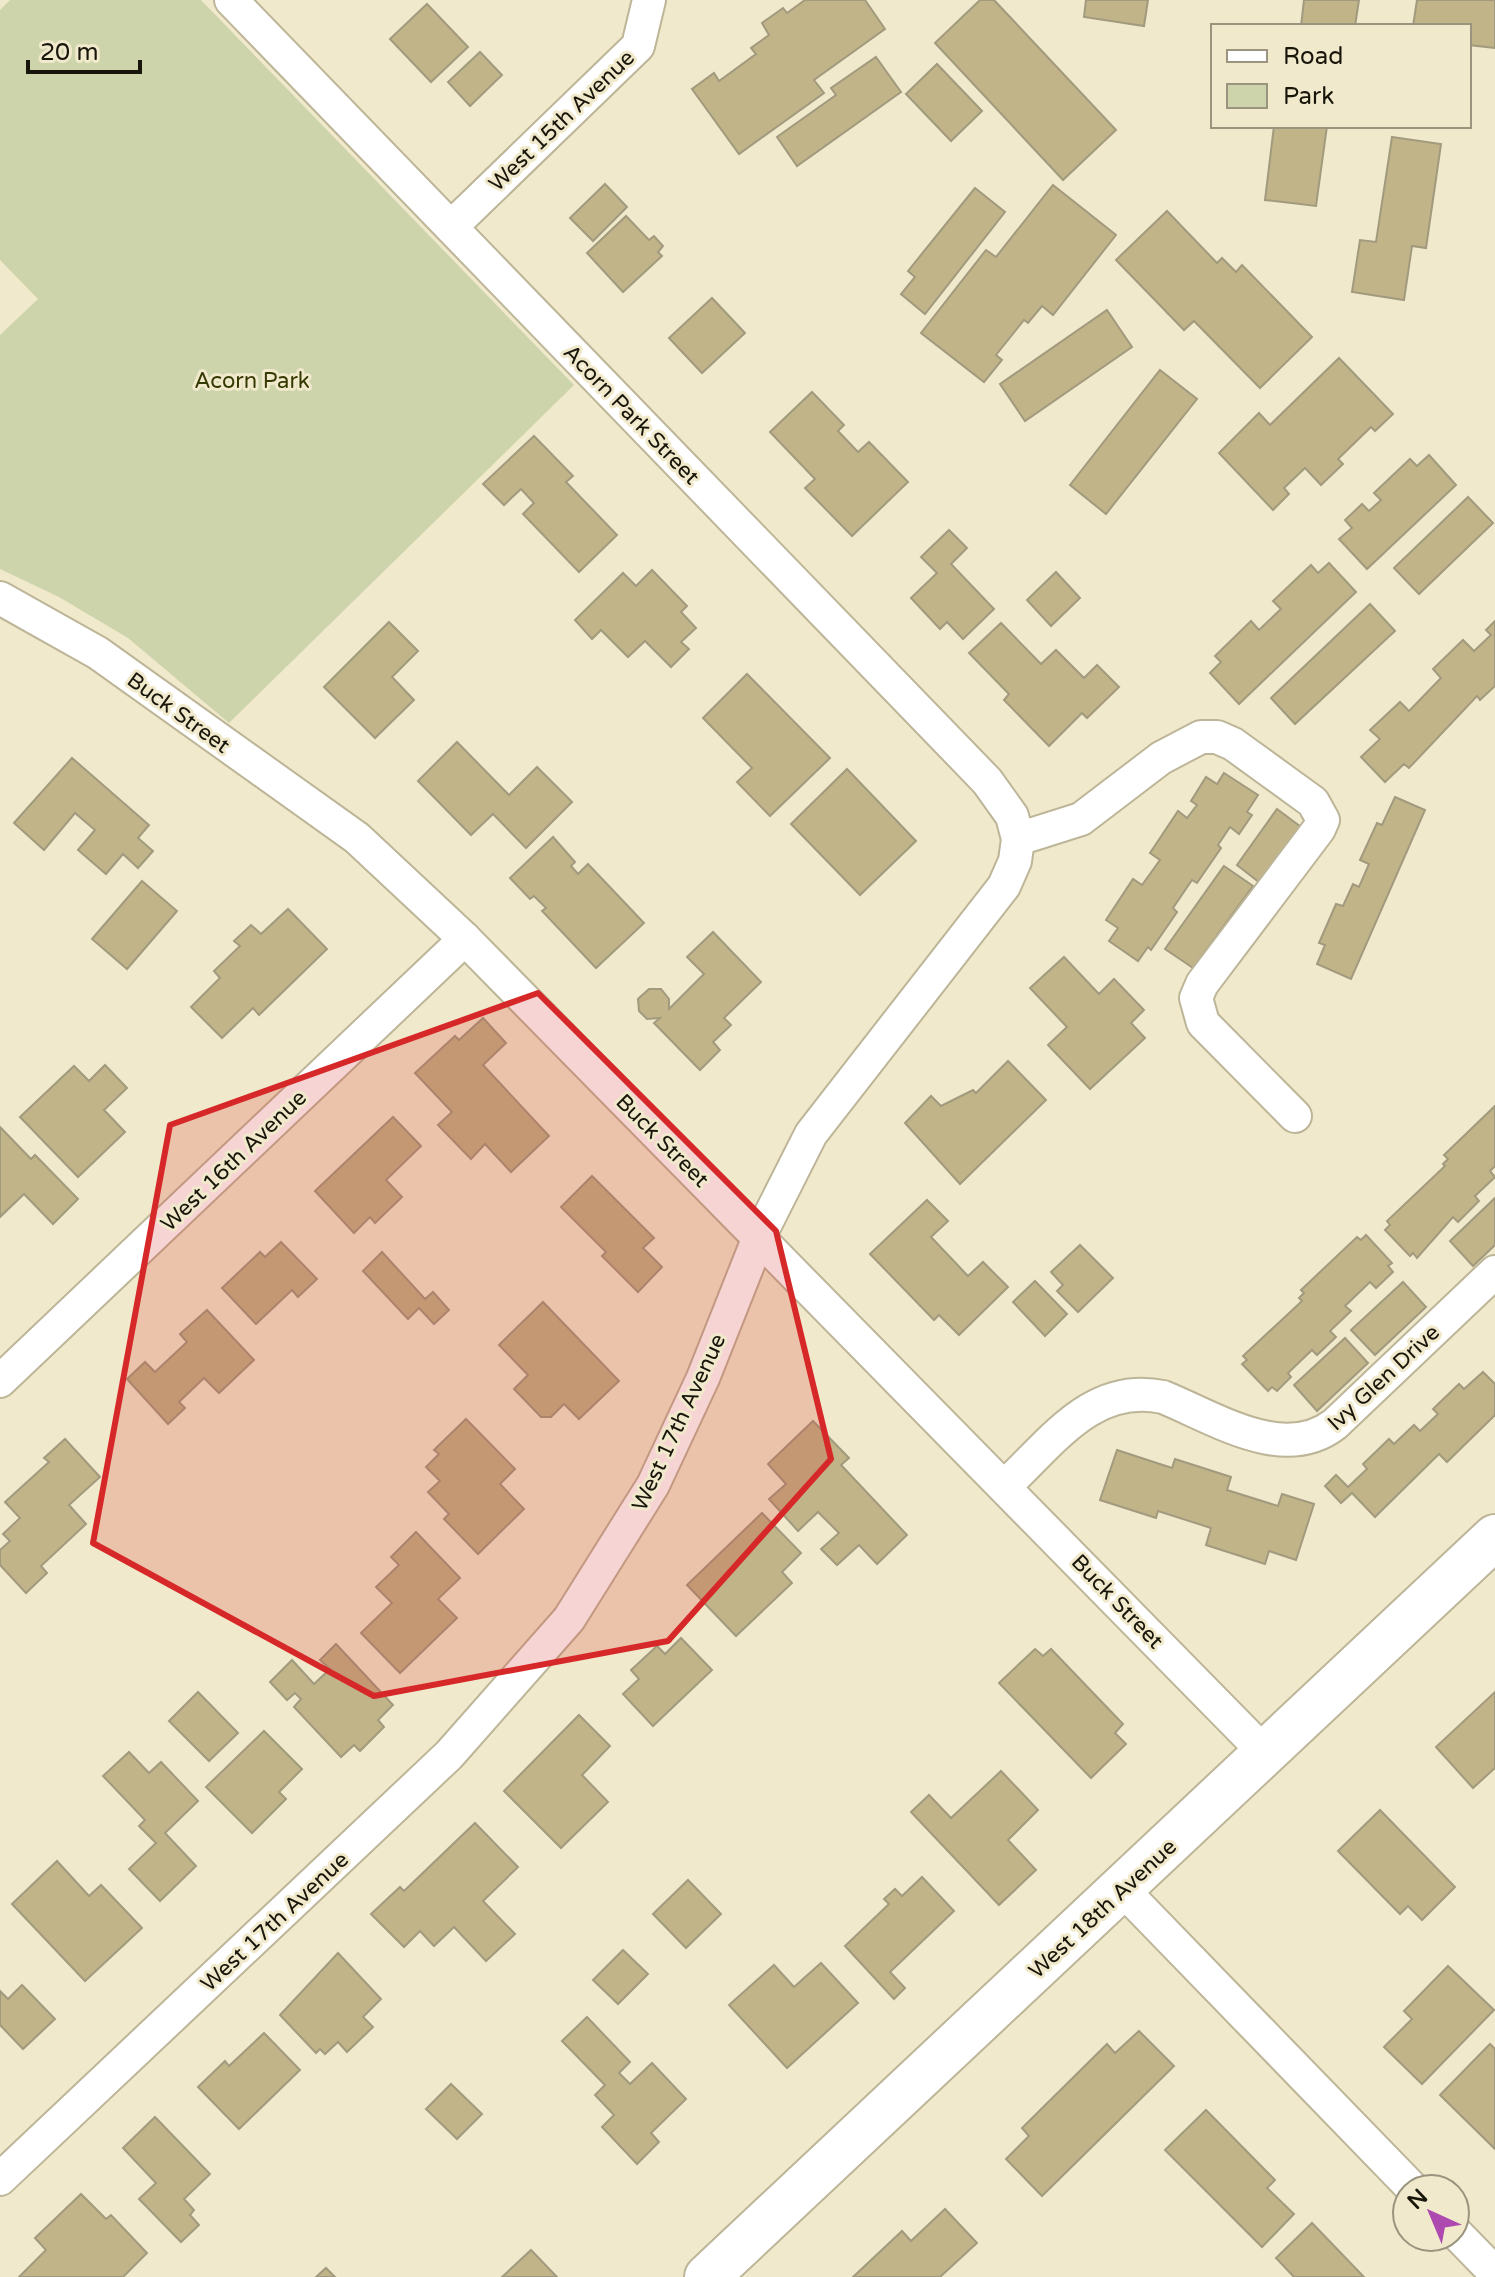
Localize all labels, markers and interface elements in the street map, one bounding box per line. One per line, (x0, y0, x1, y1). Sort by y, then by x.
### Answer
scale bar (28, 24, 140, 74)
legend (1211, 24, 1471, 128)
text: 20 m (40, 38, 98, 67)
text: Road (1283, 42, 1343, 71)
street label: West 15th Avenue (484, 45, 640, 197)
text: Park (1283, 82, 1334, 111)
street label: Acorn Park Street (558, 339, 705, 490)
park label: Acorn Park (194, 368, 310, 394)
street label: Buck Street (122, 667, 235, 759)
street label: West 16th Avenue (156, 1085, 312, 1237)
street label: Buck Street (610, 1089, 714, 1193)
street label: Ivy Glen Drive (1322, 1319, 1445, 1436)
street label: West 17th Avenue (627, 1330, 731, 1515)
street label: Buck Street (1066, 1549, 1169, 1654)
street label: West 18th Avenue (1024, 1834, 1182, 1984)
street label: West 17th Avenue (196, 1847, 354, 1997)
north arrow (1391, 2173, 1471, 2253)
text: N (1402, 2184, 1433, 2215)

